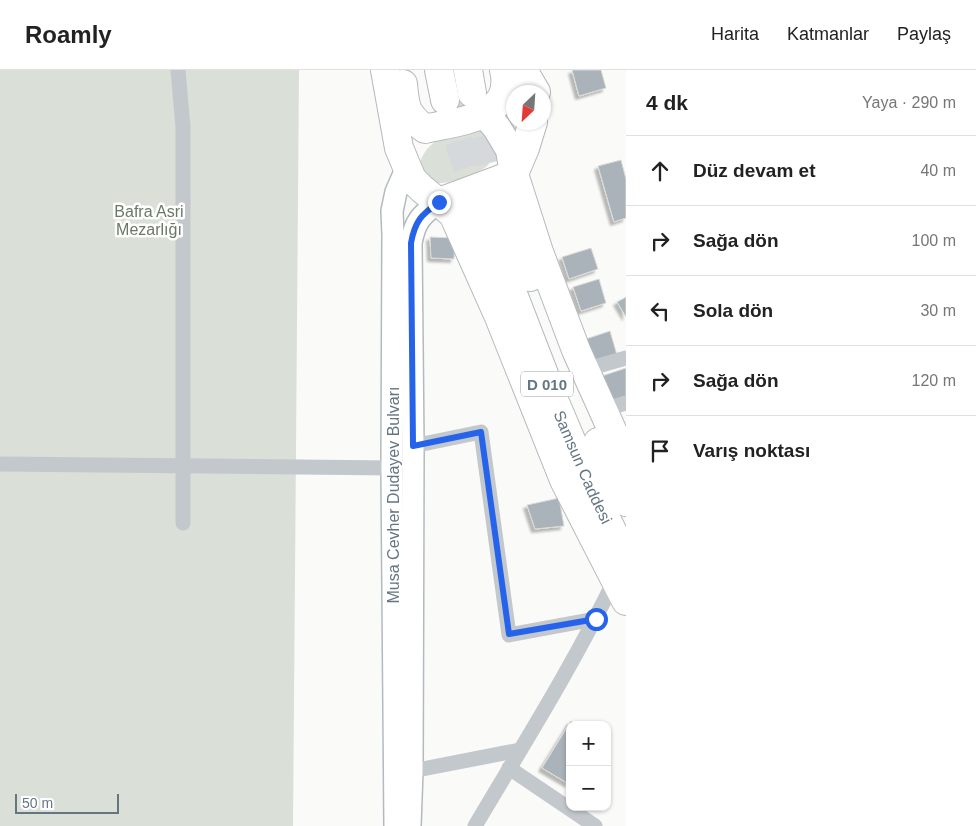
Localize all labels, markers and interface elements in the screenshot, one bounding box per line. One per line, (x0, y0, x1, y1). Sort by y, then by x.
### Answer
text: Roamly (25, 21, 112, 48)
text: Harita (711, 24, 759, 44)
text: Katmanlar (787, 24, 869, 44)
text: Paylaş (897, 24, 951, 44)
north arrow (506, 85, 551, 130)
text: 4 dk (646, 91, 688, 114)
text: Yaya · 290 m (862, 94, 956, 111)
icon: ahead (646, 157, 674, 185)
text: Düz devam et (693, 160, 815, 181)
text: 40 m (920, 162, 956, 179)
route end (428, 191, 451, 214)
park label: Bafra Asri Mezarlığı (114, 203, 184, 238)
icon: right (646, 227, 674, 255)
text: Sağa dön (693, 230, 779, 251)
text: 100 m (912, 232, 956, 249)
icon: left (646, 297, 674, 325)
text: Sola dön (693, 300, 773, 321)
text: 30 m (920, 302, 956, 319)
icon: right (646, 367, 674, 395)
text: Sağa dön (693, 370, 779, 391)
road number: D 010 (521, 372, 573, 396)
text: 120 m (912, 372, 956, 389)
street label: Musa Cevher Dudayev Bulvarı (385, 387, 402, 603)
street label: Samsun Caddesi (551, 408, 616, 526)
icon: arrive (646, 437, 674, 465)
text: Varış noktası (693, 440, 810, 461)
route start (585, 608, 608, 631)
map controls (566, 721, 611, 811)
button: + (566, 721, 611, 766)
button: − (566, 766, 611, 811)
scale bar (15, 791, 119, 814)
text: 50 m (22, 795, 53, 811)

